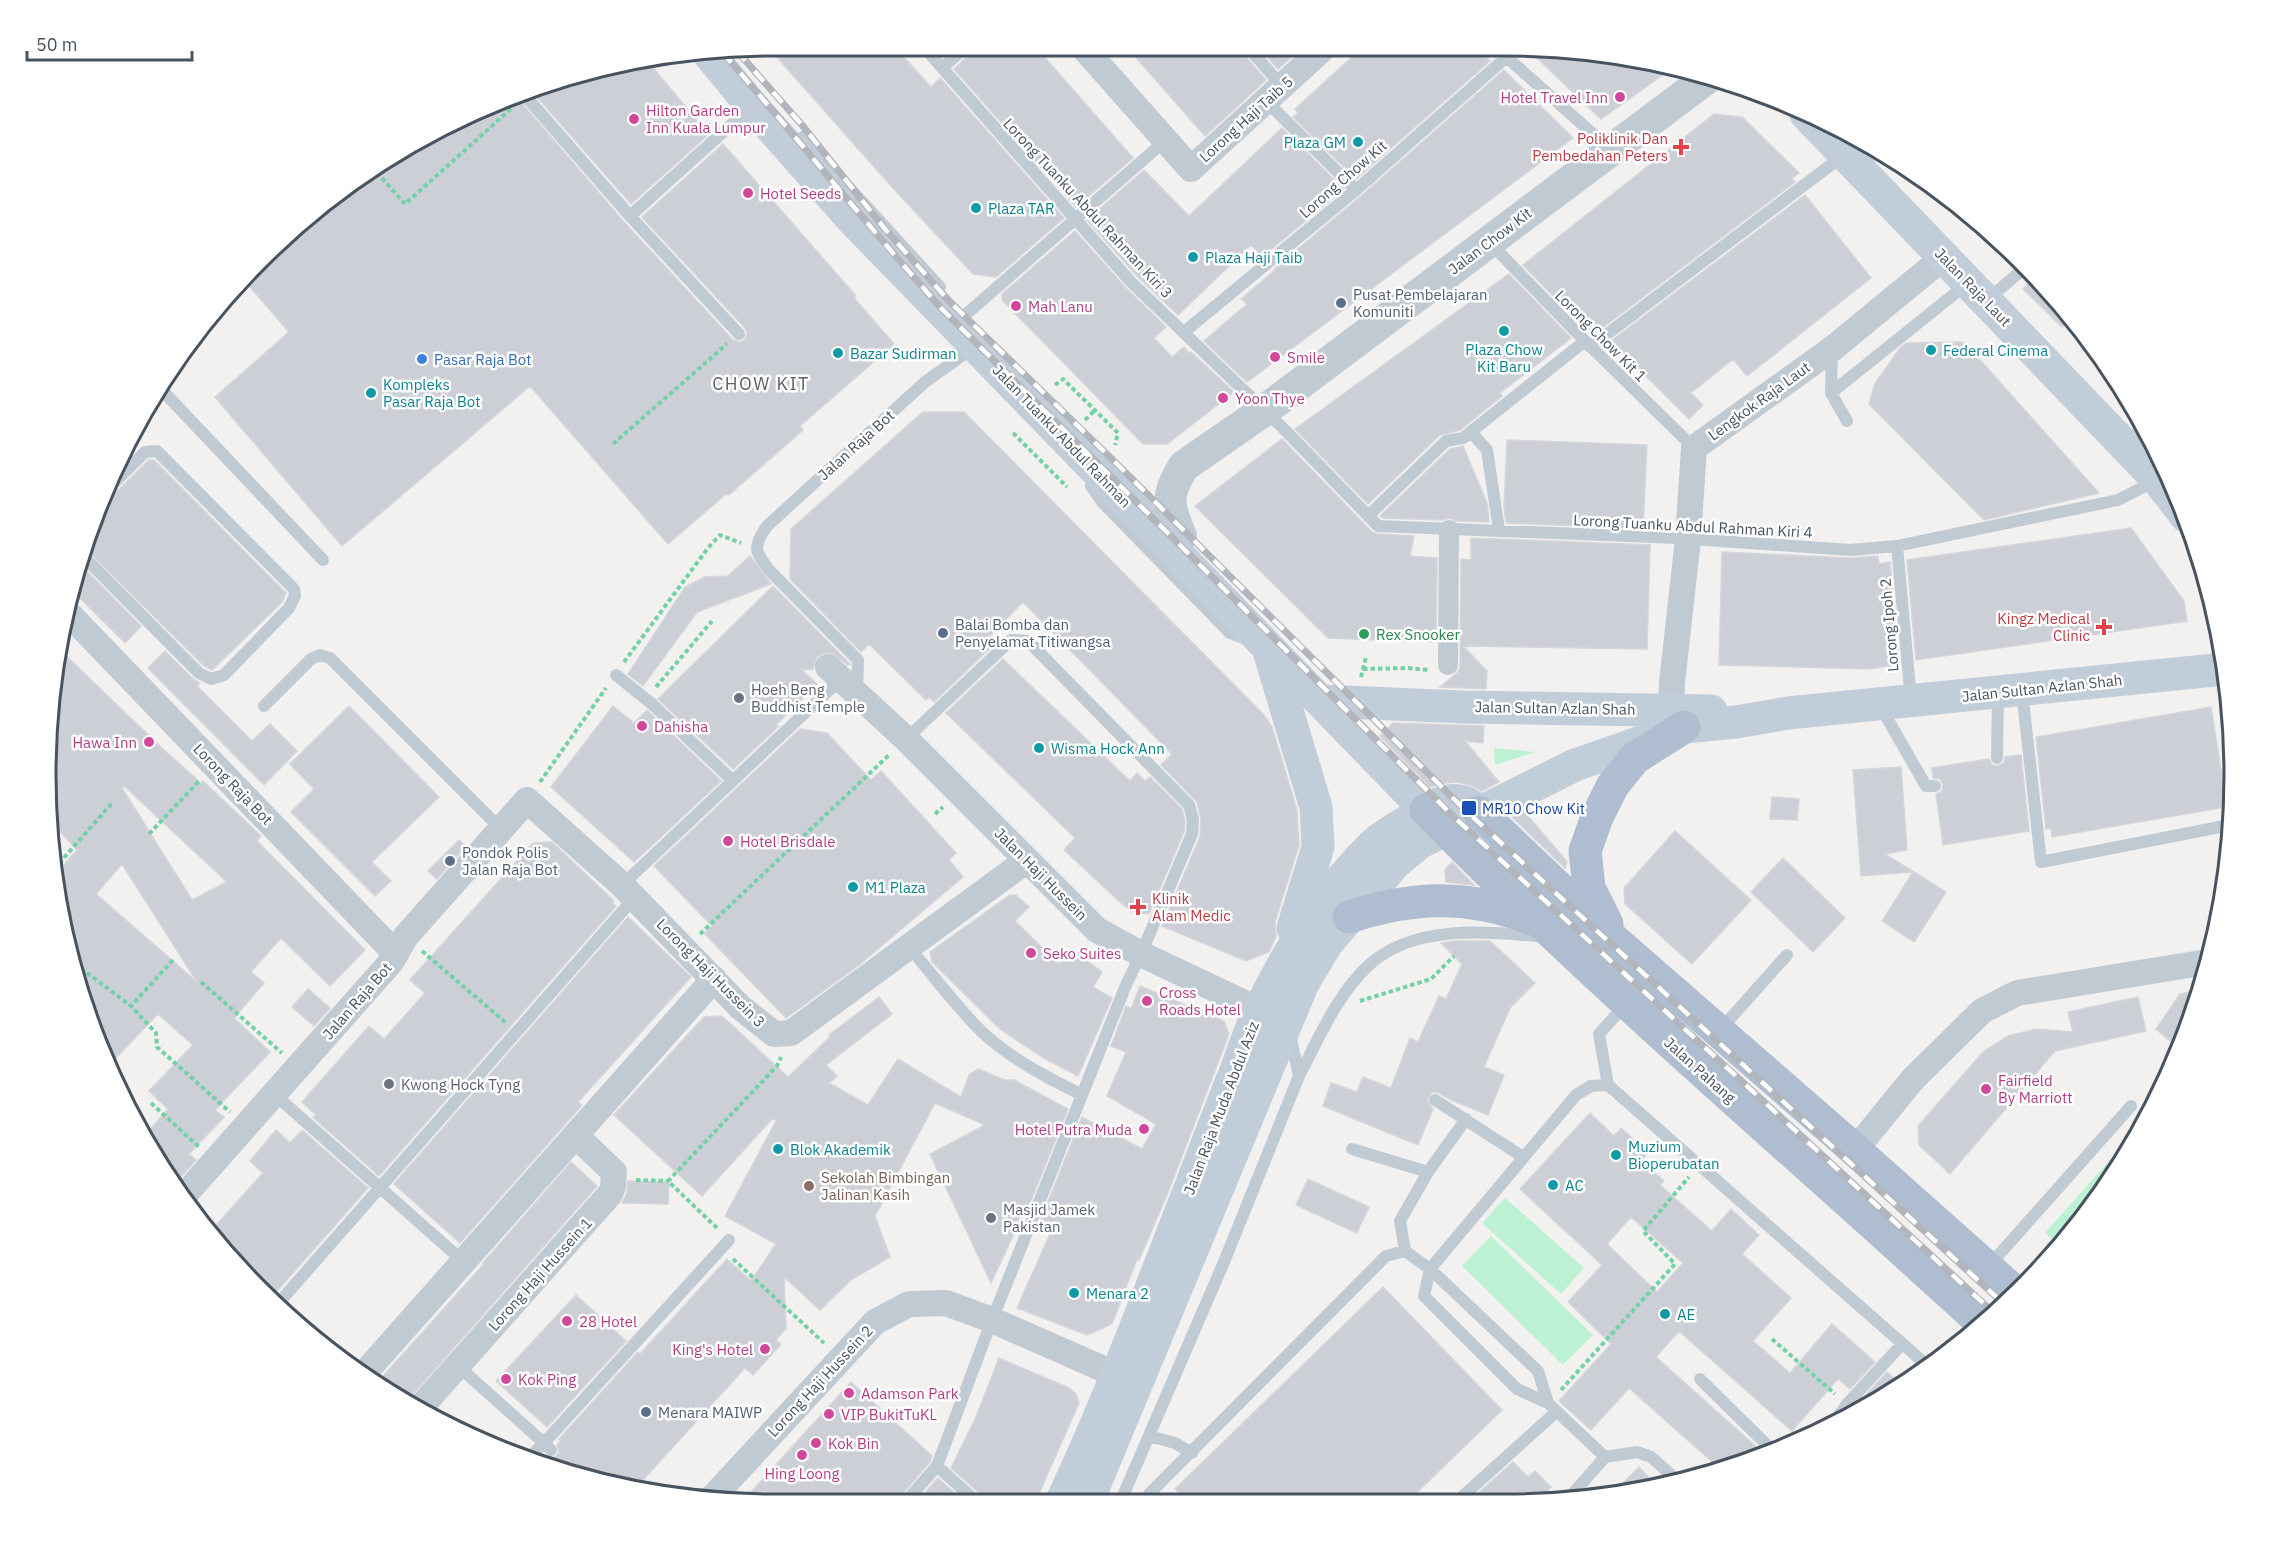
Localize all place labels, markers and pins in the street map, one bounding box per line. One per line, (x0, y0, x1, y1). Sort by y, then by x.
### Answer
place label: Hotel Travel Inn (1501, 88, 1608, 107)
marker: Hotel Travel Inn (1613, 90, 1627, 104)
place label: Hilton Garden Inn Kuala Lumpur (646, 101, 766, 137)
marker: Hilton Garden Inn Kuala Lumpur (627, 112, 641, 126)
place label: Poliklinik Dan Pembedahan Peters (1532, 129, 1668, 165)
place label: Plaza GM (1284, 133, 1346, 152)
marker: Plaza GM (1351, 135, 1365, 149)
marker: Poliklinik Dan Pembedahan Peters (1672, 138, 1690, 156)
place label: Hotel Seeds (760, 184, 841, 203)
marker: Hotel Seeds (741, 186, 755, 200)
place label: Plaza TAR (988, 199, 1055, 218)
marker: Plaza TAR (969, 201, 983, 215)
place label: Plaza Haji Taib (1205, 248, 1302, 267)
marker: Plaza Haji Taib (1186, 250, 1200, 264)
place label: Pusat Pembelajaran Komuniti (1353, 285, 1488, 321)
marker: Pusat Pembelajaran Komuniti (1334, 296, 1348, 310)
place label: Mah Lanu (1028, 297, 1093, 316)
marker: Mah Lanu (1009, 299, 1023, 313)
marker: Plaza Chow Kit Baru (1497, 324, 1511, 338)
place label: Plaza Chow Kit Baru (1465, 340, 1543, 376)
place label: Federal Cinema (1943, 341, 2048, 360)
marker: Federal Cinema (1924, 343, 1938, 357)
place label: Bazar Sudirman (850, 344, 957, 363)
marker: Bazar Sudirman (831, 346, 845, 360)
place label: Smile (1287, 348, 1325, 367)
place label: Pasar Raja Bot (434, 350, 532, 369)
marker: Smile (1268, 350, 1282, 364)
marker: Pasar Raja Bot (415, 352, 429, 366)
place label: Kompleks Pasar Raja Bot (383, 375, 481, 411)
marker: Kompleks Pasar Raja Bot (364, 386, 378, 400)
place label: Yoon Thye (1235, 389, 1305, 408)
marker: Yoon Thye (1216, 391, 1230, 405)
place label: Kingz Medical Clinic (1997, 609, 2090, 645)
place label: Balai Bomba dan Penyelamat Titiwangsa (955, 615, 1111, 651)
marker: Kingz Medical Clinic (2095, 618, 2113, 636)
place label: Rex Snooker (1376, 625, 1460, 644)
marker: Balai Bomba dan Penyelamat Titiwangsa (936, 626, 950, 640)
marker: Rex Snooker (1357, 627, 1371, 641)
place label: Hoeh Beng Buddhist Temple (751, 680, 865, 716)
marker: Hoeh Beng Buddhist Temple (732, 691, 746, 705)
place label: Dahisha (654, 717, 708, 736)
marker: Dahisha (635, 719, 649, 733)
place label: Hawa Inn (72, 733, 137, 752)
marker: Hawa Inn (142, 735, 156, 749)
place label: Wisma Hock Ann (1051, 739, 1165, 758)
marker: Wisma Hock Ann (1032, 741, 1046, 755)
marker: MR10 Chow Kit (1460, 799, 1478, 817)
place label: MR10 Chow Kit (1482, 799, 1585, 818)
place label: Hotel Brisdale (740, 832, 835, 851)
marker: Hotel Brisdale (721, 834, 735, 848)
place label: Pondok Polis Jalan Raja Bot (462, 843, 558, 879)
marker: Pondok Polis Jalan Raja Bot (443, 854, 457, 868)
place label: M1 Plaza (865, 878, 926, 897)
marker: M1 Plaza (846, 880, 860, 894)
place label: Klinik Alam Medic (1152, 889, 1231, 925)
marker: Klinik Alam Medic (1129, 898, 1147, 916)
place label: Seko Suites (1043, 944, 1121, 963)
marker: Seko Suites (1024, 946, 1038, 960)
place label: Cross Roads Hotel (1159, 983, 1241, 1019)
marker: Cross Roads Hotel (1140, 994, 1154, 1008)
place label: Fairfield By Marriott (1998, 1071, 2072, 1107)
place label: Kwong Hock Tyng (401, 1075, 520, 1094)
marker: Kwong Hock Tyng (382, 1077, 396, 1091)
marker: Fairfield By Marriott (1979, 1082, 1993, 1096)
place label: Hotel Putra Muda (1015, 1120, 1132, 1139)
marker: Hotel Putra Muda (1137, 1122, 1151, 1136)
place label: Muzium Bioperubatan (1628, 1137, 1719, 1173)
place label: Blok Akademik (790, 1140, 891, 1159)
marker: Blok Akademik (771, 1142, 785, 1156)
marker: Muzium Bioperubatan (1609, 1148, 1623, 1162)
place label: Sekolah Bimbingan Jalinan Kasih (821, 1168, 950, 1204)
place label: AC (1565, 1176, 1584, 1195)
marker: AC (1546, 1178, 1560, 1192)
marker: Sekolah Bimbingan Jalinan Kasih (802, 1179, 816, 1193)
place label: Masjid Jamek Pakistan (1003, 1200, 1095, 1236)
marker: Masjid Jamek Pakistan (984, 1211, 998, 1225)
place label: Menara 2 (1086, 1284, 1149, 1303)
marker: Menara 2 (1067, 1286, 1081, 1300)
place label: AE (1677, 1305, 1695, 1324)
marker: AE (1658, 1307, 1672, 1321)
place label: 28 Hotel (579, 1312, 637, 1331)
marker: 28 Hotel (560, 1314, 574, 1328)
place label: King's Hotel (672, 1340, 753, 1359)
marker: King's Hotel (758, 1342, 772, 1356)
place label: Kok Ping (518, 1370, 576, 1389)
marker: Kok Ping (499, 1372, 513, 1386)
place label: Adamson Park (861, 1384, 959, 1403)
marker: Adamson Park (842, 1386, 856, 1400)
place label: Menara MAIWP (658, 1403, 762, 1422)
marker: Menara MAIWP (639, 1405, 653, 1419)
place label: VIP BukitTuKL (841, 1405, 938, 1424)
marker: VIP BukitTuKL (822, 1407, 836, 1421)
place label: Kok Bin (828, 1434, 879, 1453)
marker: Kok Bin (809, 1436, 823, 1450)
marker: Hing Loong (795, 1448, 809, 1462)
place label: Hing Loong (765, 1464, 840, 1483)

